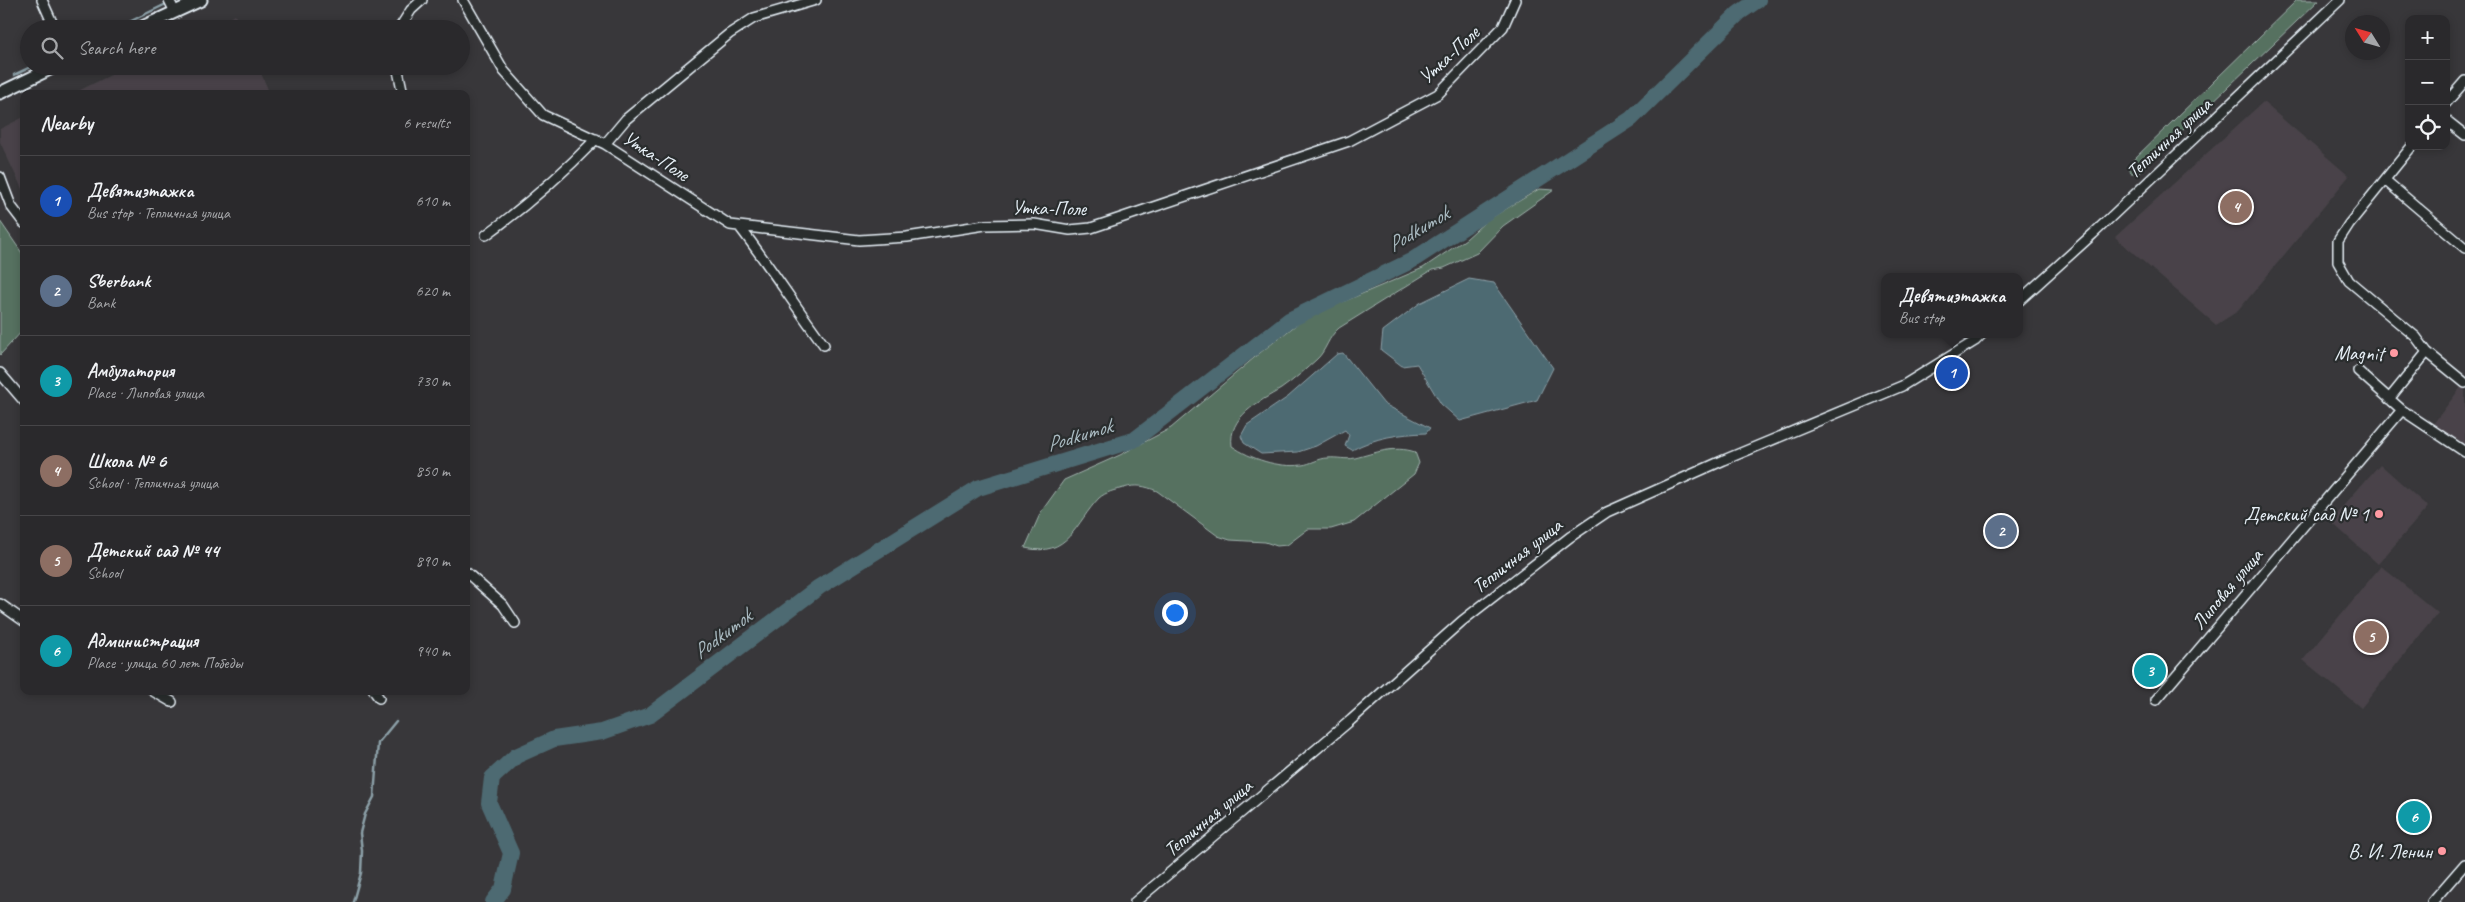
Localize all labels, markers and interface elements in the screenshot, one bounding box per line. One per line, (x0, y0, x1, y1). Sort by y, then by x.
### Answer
north arrow (2345, 15, 2390, 60)
map controls (2405, 15, 2450, 150)
button: + (2405, 15, 2450, 60)
search box (20, 20, 470, 75)
street label: Утка-Поле (1413, 20, 1486, 89)
icon: search (38, 34, 66, 62)
text: Search here (78, 36, 155, 60)
button: − (2405, 60, 2450, 105)
street label: Тепличная улица (2121, 91, 2218, 184)
button: locate (2405, 105, 2450, 150)
text: Nearby (40, 110, 93, 136)
text: 6 results (403, 113, 450, 133)
street label: Утка-Поле (618, 125, 695, 188)
text: Девятиэтажка (87, 179, 194, 203)
pin: 4 (2220, 188, 2252, 226)
text: 1 (52, 191, 60, 211)
text: 610 m (416, 191, 450, 211)
street label: Утка-Поле (1012, 195, 1088, 221)
water label: Podkumok (1383, 199, 1456, 257)
text: Bus stop · Тепличная улица (87, 203, 230, 223)
text: Sberbank (87, 269, 150, 293)
popup (1881, 273, 2023, 338)
text: 2 (52, 281, 60, 301)
text: 620 m (416, 281, 450, 301)
text: Девятиэтажка (1899, 284, 2005, 308)
text: Bank (87, 293, 115, 313)
text: Bus stop (1899, 308, 1945, 328)
place label: Magnit (2334, 341, 2387, 366)
marker: Magnit (2388, 347, 2400, 359)
pin: 1 (1936, 354, 1968, 392)
text: Амбулатория (87, 359, 174, 383)
text: 3 (52, 371, 60, 391)
text: 730 m (416, 371, 450, 391)
text: Place · Липовая улица (87, 383, 204, 403)
water label: Podkumok (1043, 412, 1118, 457)
text: Школа № 6 (87, 449, 166, 473)
text: 4 (52, 461, 60, 481)
text: 850 m (416, 461, 450, 481)
text: School · Тепличная улица (87, 473, 218, 493)
place label: Детский сад № 1 (2244, 502, 2370, 527)
marker: Детский сад № 1 (2373, 508, 2385, 520)
street label: Тепличная улица (1467, 512, 1568, 599)
pin: 2 (1985, 512, 2017, 550)
text: Детский сад № 44 (87, 539, 219, 563)
street label: Липовая улица (2186, 543, 2269, 635)
text: 5 (53, 551, 59, 571)
text: 890 m (416, 551, 450, 571)
text: School (87, 563, 121, 583)
your location (1162, 600, 1188, 626)
water label: Podkumok (687, 601, 759, 665)
pin: 5 (2355, 618, 2387, 656)
text: Администрация (87, 629, 198, 653)
text: 6 (52, 641, 60, 661)
text: 940 m (416, 641, 450, 661)
pin: 3 (2134, 652, 2166, 690)
text: Place · улица 60 лет Победы (87, 653, 243, 673)
street label: Тепличная улица (1159, 773, 1258, 862)
pin: 6 (2398, 798, 2430, 836)
place label: В. И. Ленин (2348, 839, 2434, 864)
marker: В. И. Ленин (2436, 845, 2448, 857)

